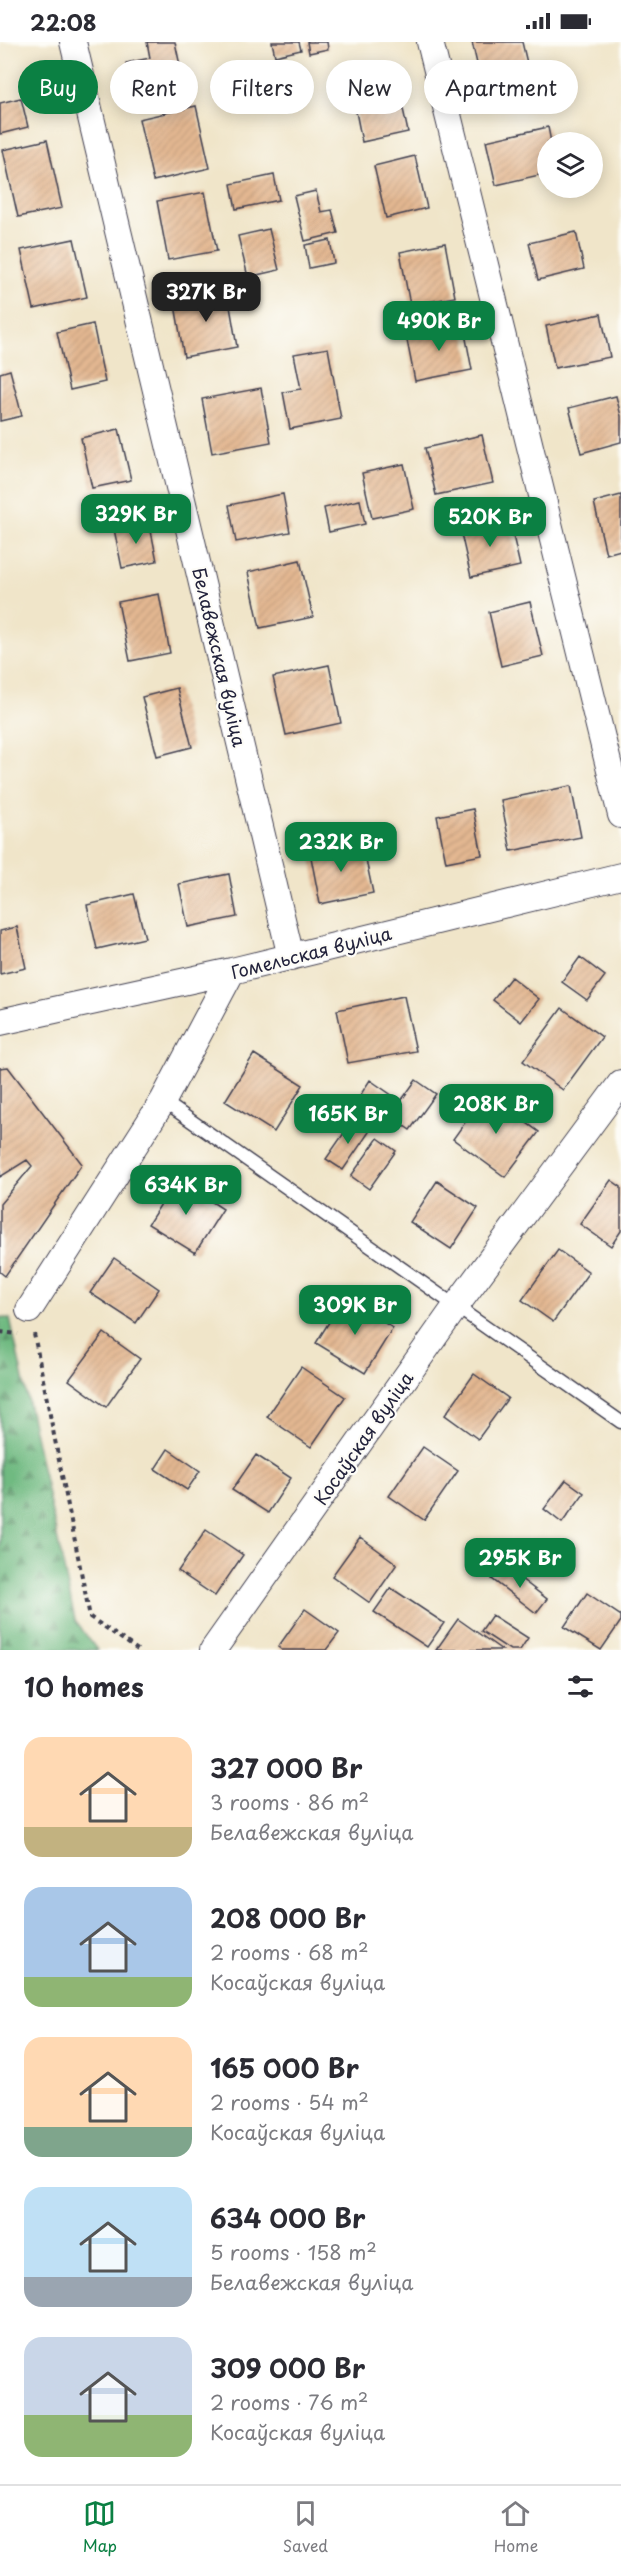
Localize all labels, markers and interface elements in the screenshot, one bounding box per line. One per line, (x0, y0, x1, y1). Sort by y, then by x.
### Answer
text: 22:08 (30, 5, 96, 38)
chip: Buy (18, 60, 98, 114)
chip: Rent (110, 60, 198, 114)
chip: Filters (210, 60, 314, 114)
chip: New (326, 60, 412, 114)
chip: Apartment (424, 60, 578, 114)
map controls (537, 132, 603, 198)
button: layers (537, 132, 603, 198)
pin: 327K Br (151, 272, 261, 323)
text: 327K Br (166, 276, 246, 306)
pin: 490K Br (384, 301, 494, 352)
text: 490K Br (397, 305, 481, 335)
pin: 329K Br (81, 494, 191, 545)
pin: 520K Br (435, 497, 545, 548)
text: 329K Br (95, 498, 177, 528)
text: 520K Br (448, 501, 532, 531)
street label: Белавежская вуліца (186, 565, 254, 749)
pin: 232K Br (286, 822, 396, 873)
text: 232K Br (299, 826, 383, 856)
street label: Гомельская вуліца (228, 919, 394, 985)
pin: 208K Br (441, 1084, 551, 1135)
text: 208K Br (453, 1088, 539, 1118)
pin: 165K Br (293, 1094, 403, 1145)
text: 165K Br (308, 1098, 388, 1128)
pin: 634K Br (131, 1165, 241, 1216)
text: 634K Br (144, 1169, 228, 1199)
pin: 309K Br (300, 1285, 410, 1336)
text: 309K Br (313, 1289, 397, 1319)
street label: Косаўская вуліца (307, 1366, 419, 1510)
pin: 295K Br (465, 1538, 575, 1589)
text: 295K Br (479, 1542, 561, 1572)
text: 10 homes (24, 1667, 144, 1706)
icon: filters (564, 1670, 597, 1703)
text: 327 000 Br (210, 1748, 362, 1787)
icon: home (72, 1761, 144, 1833)
text: 3 rooms · 86 m² (210, 1787, 369, 1817)
text: Белавежская вуліца (210, 1817, 414, 1847)
text: 208 000 Br (210, 1898, 366, 1937)
icon: home (72, 1911, 144, 1983)
text: 2 rooms · 68 m² (210, 1937, 369, 1967)
text: Косаўская вуліца (210, 1967, 385, 1997)
text: 165 000 Br (210, 2048, 359, 2087)
icon: home (72, 2061, 144, 2133)
text: 2 rooms · 54 m² (210, 2087, 369, 2117)
text: Косаўская вуліца (210, 2117, 385, 2147)
text: 634 000 Br (210, 2198, 365, 2237)
icon: home (72, 2211, 144, 2283)
text: 5 rooms · 158 m² (210, 2237, 377, 2267)
text: Белавежская вуліца (210, 2267, 414, 2297)
text: 309 000 Br (210, 2348, 365, 2387)
icon: home (72, 2361, 144, 2433)
text: 2 rooms · 76 m² (210, 2387, 368, 2417)
text: Косаўская вуліца (210, 2417, 385, 2447)
tab: Map (83, 2497, 117, 2557)
tab: Saved (283, 2497, 328, 2557)
tab: Home (494, 2497, 538, 2557)

